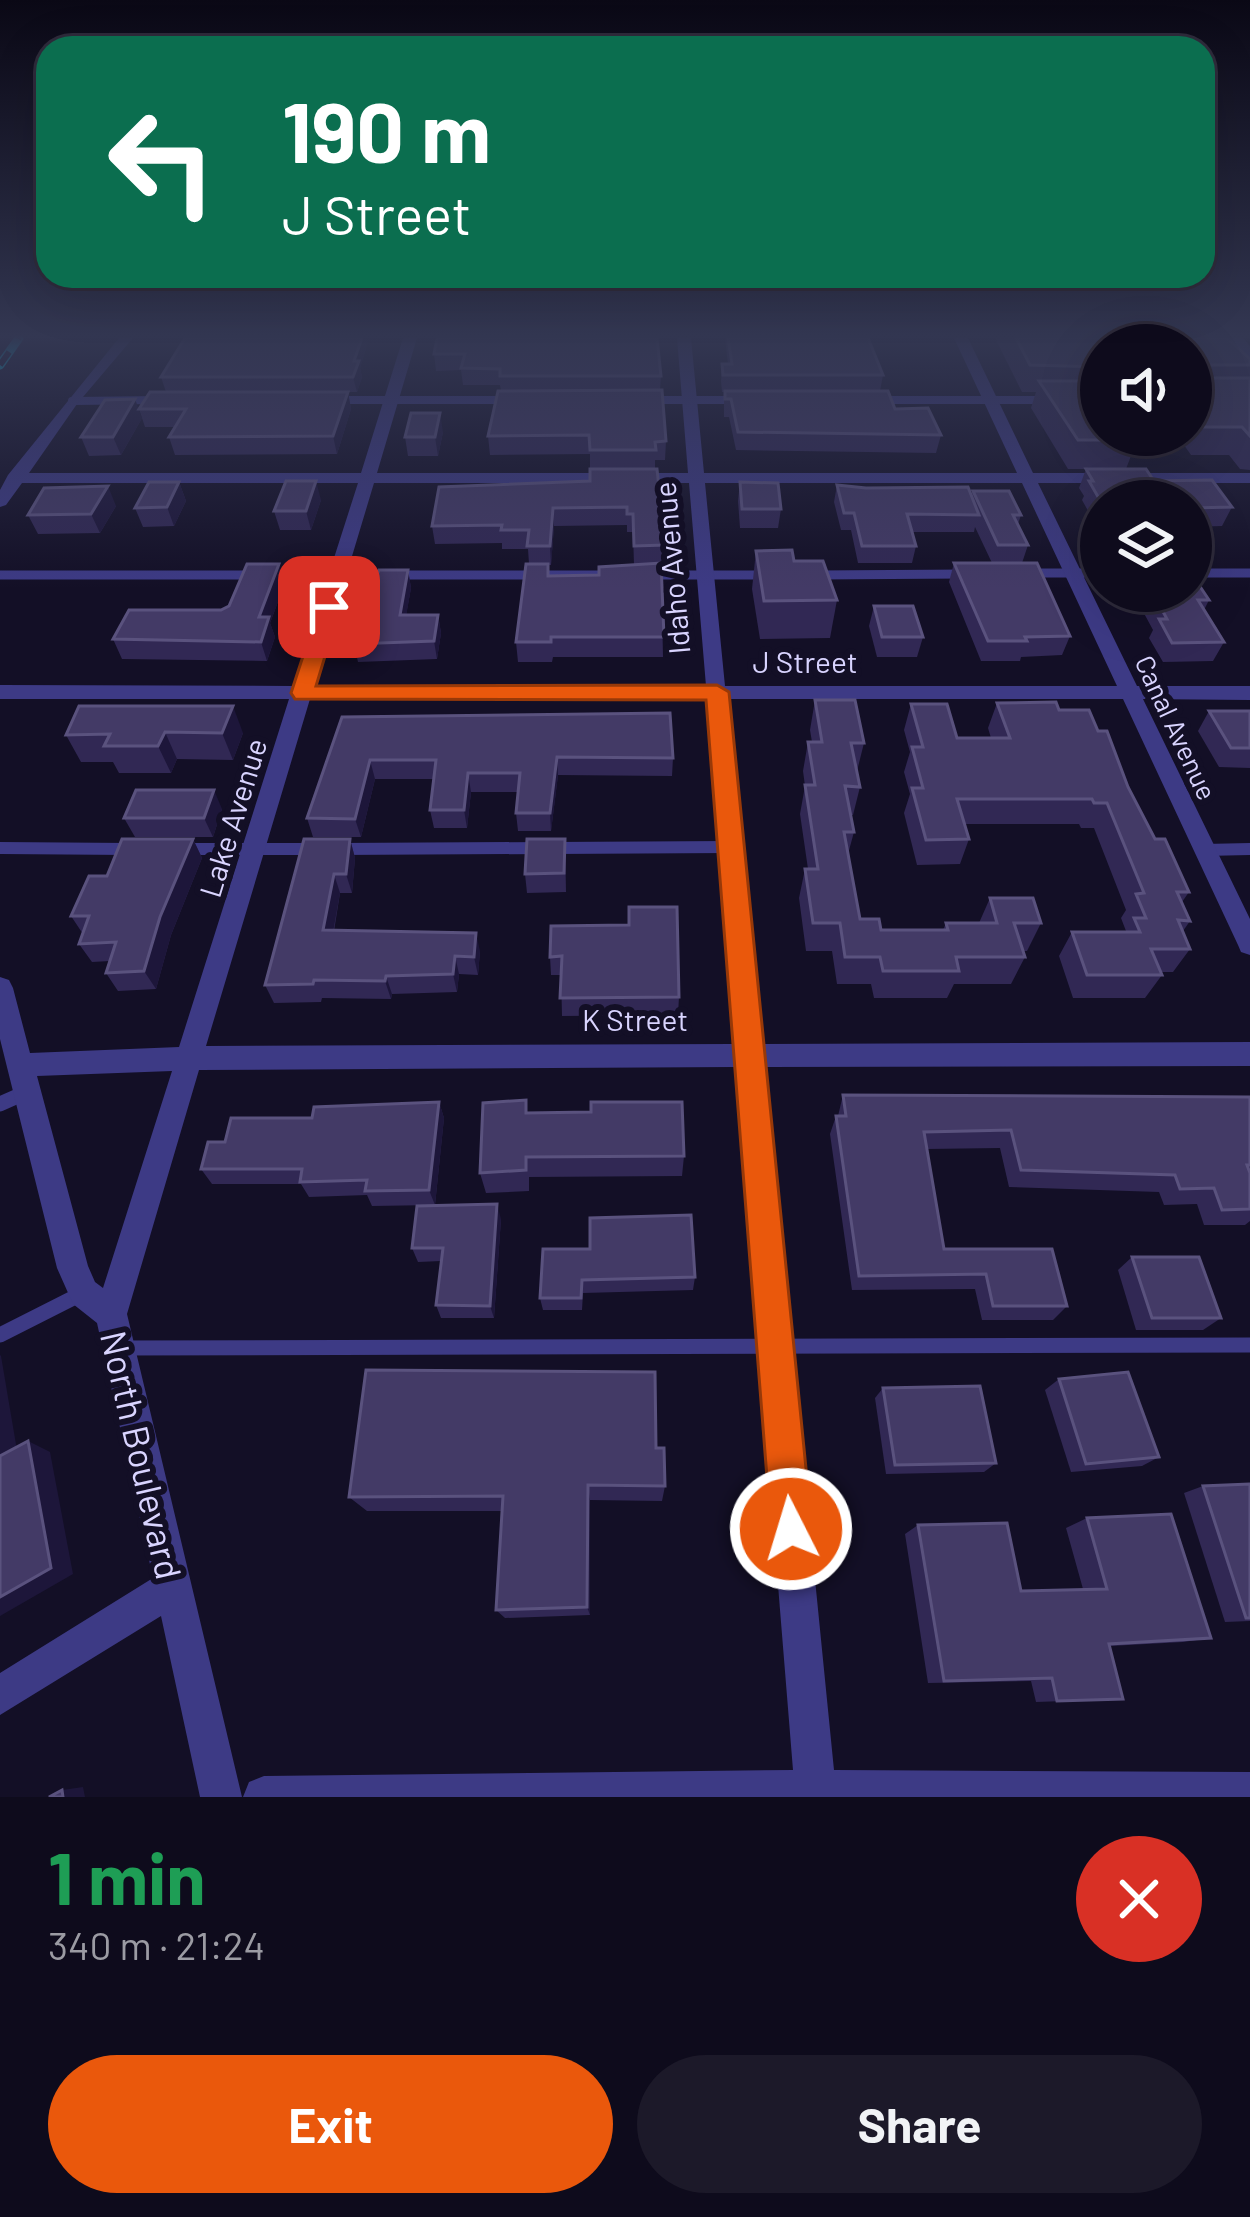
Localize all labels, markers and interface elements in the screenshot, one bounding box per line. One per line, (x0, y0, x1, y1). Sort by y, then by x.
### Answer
text: 190 m (282, 79, 491, 180)
icon: left (84, 84, 240, 240)
text: J Street (282, 181, 471, 246)
map controls (1080, 324, 1212, 612)
button: sound (1080, 324, 1212, 456)
street label: Idaho Avenue (646, 480, 696, 656)
button: layers (1080, 480, 1212, 612)
pin (278, 556, 380, 658)
icon: arrive (296, 574, 362, 640)
street label: J Street (752, 643, 858, 679)
street label: Canal Avenue (1129, 650, 1224, 805)
street label: Lake Avenue (191, 734, 273, 901)
street label: K Street (582, 1001, 688, 1037)
street label: North Boulevard (93, 1326, 192, 1583)
position arrow (728, 1466, 854, 1592)
text: 1 min (48, 1833, 206, 1919)
button: close (1076, 1836, 1202, 1962)
text: 340 m · 21:24 (48, 1921, 265, 1968)
button: Exit (48, 2055, 613, 2193)
button: Share (637, 2055, 1202, 2193)

